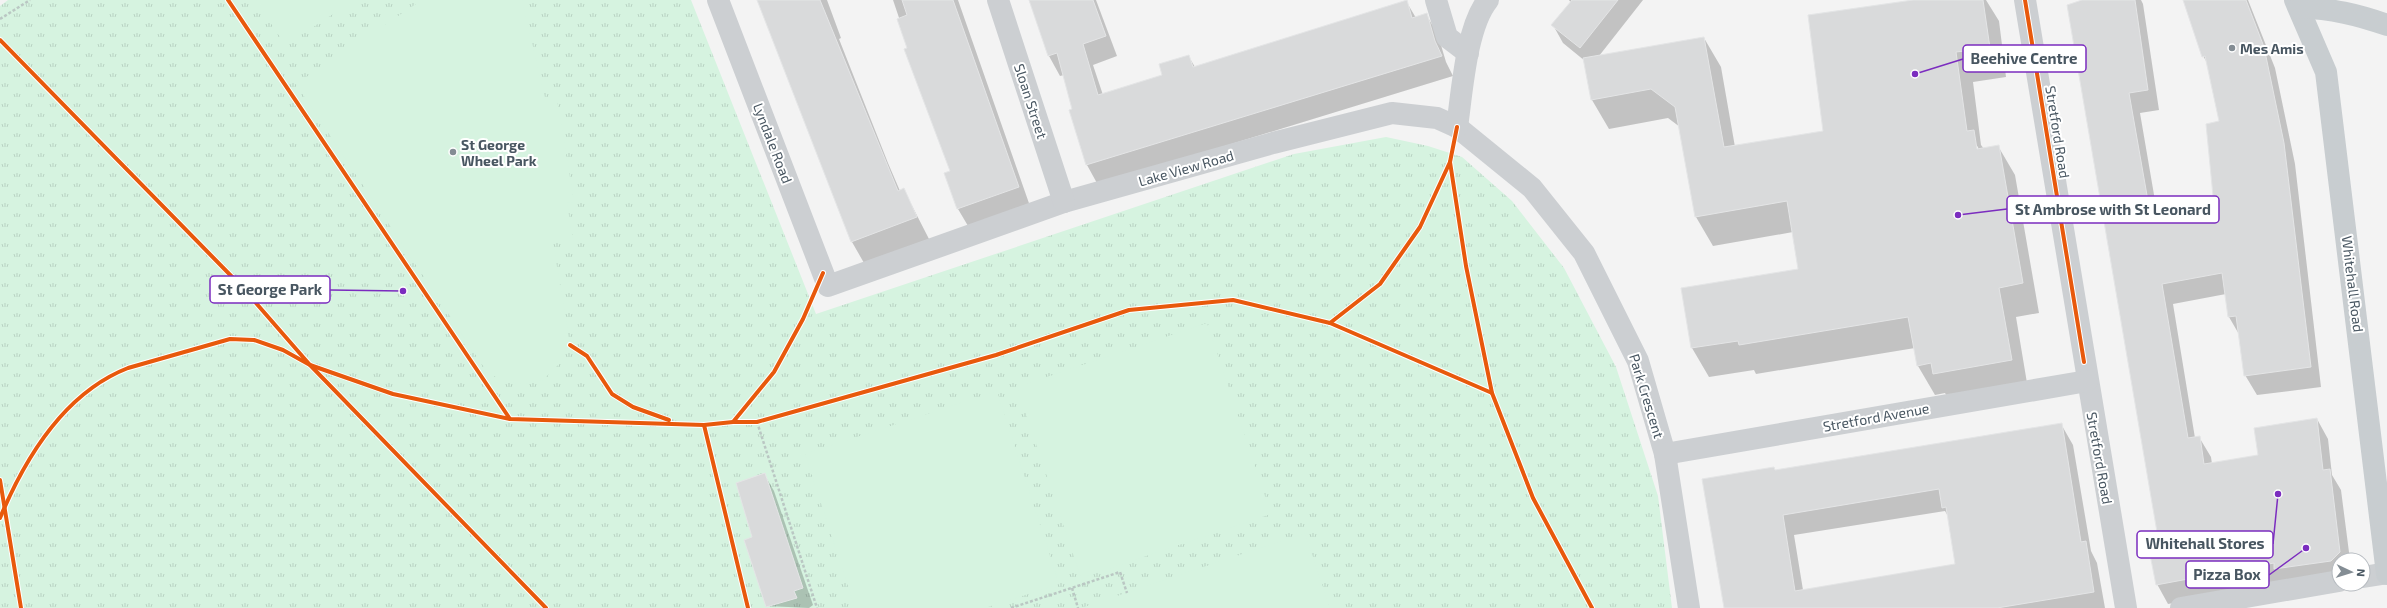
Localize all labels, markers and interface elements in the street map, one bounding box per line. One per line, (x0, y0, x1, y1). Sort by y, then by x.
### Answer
place label: Mes Amis (2240, 40, 2304, 57)
marker: Mes Amis (2227, 43, 2237, 53)
callout: Beehive Centre (1963, 45, 2086, 72)
text: Beehive Centre (1971, 49, 2077, 67)
street label: Sloan Street (1011, 61, 1051, 141)
street label: Stretford Road (2042, 85, 2074, 179)
street label: Lyndale Road (750, 100, 796, 186)
place label: St George Wheel Park (461, 136, 537, 169)
street label: Lake View Road (1136, 146, 1236, 190)
marker: St George Wheel Park (448, 147, 458, 157)
callout: St Ambrose with St Leonard (2007, 196, 2219, 223)
text: St Ambrose with St Leonard (2015, 200, 2211, 218)
street label: Whitehall Road (2339, 235, 2367, 333)
callout: St George Park (210, 276, 330, 303)
text: St George Park (218, 280, 323, 298)
street label: Park Crescent (1626, 352, 1668, 440)
street label: Stretford Avenue (1821, 399, 1931, 435)
street label: Stretford Road (2084, 411, 2116, 505)
callout: Whitehall Stores (2137, 531, 2273, 558)
text: Whitehall Stores (2145, 534, 2265, 552)
north arrow (2331, 552, 2371, 592)
callout: Pizza Box (2186, 561, 2269, 588)
text: Pizza Box (2193, 565, 2261, 583)
text: N (2355, 568, 2368, 577)

